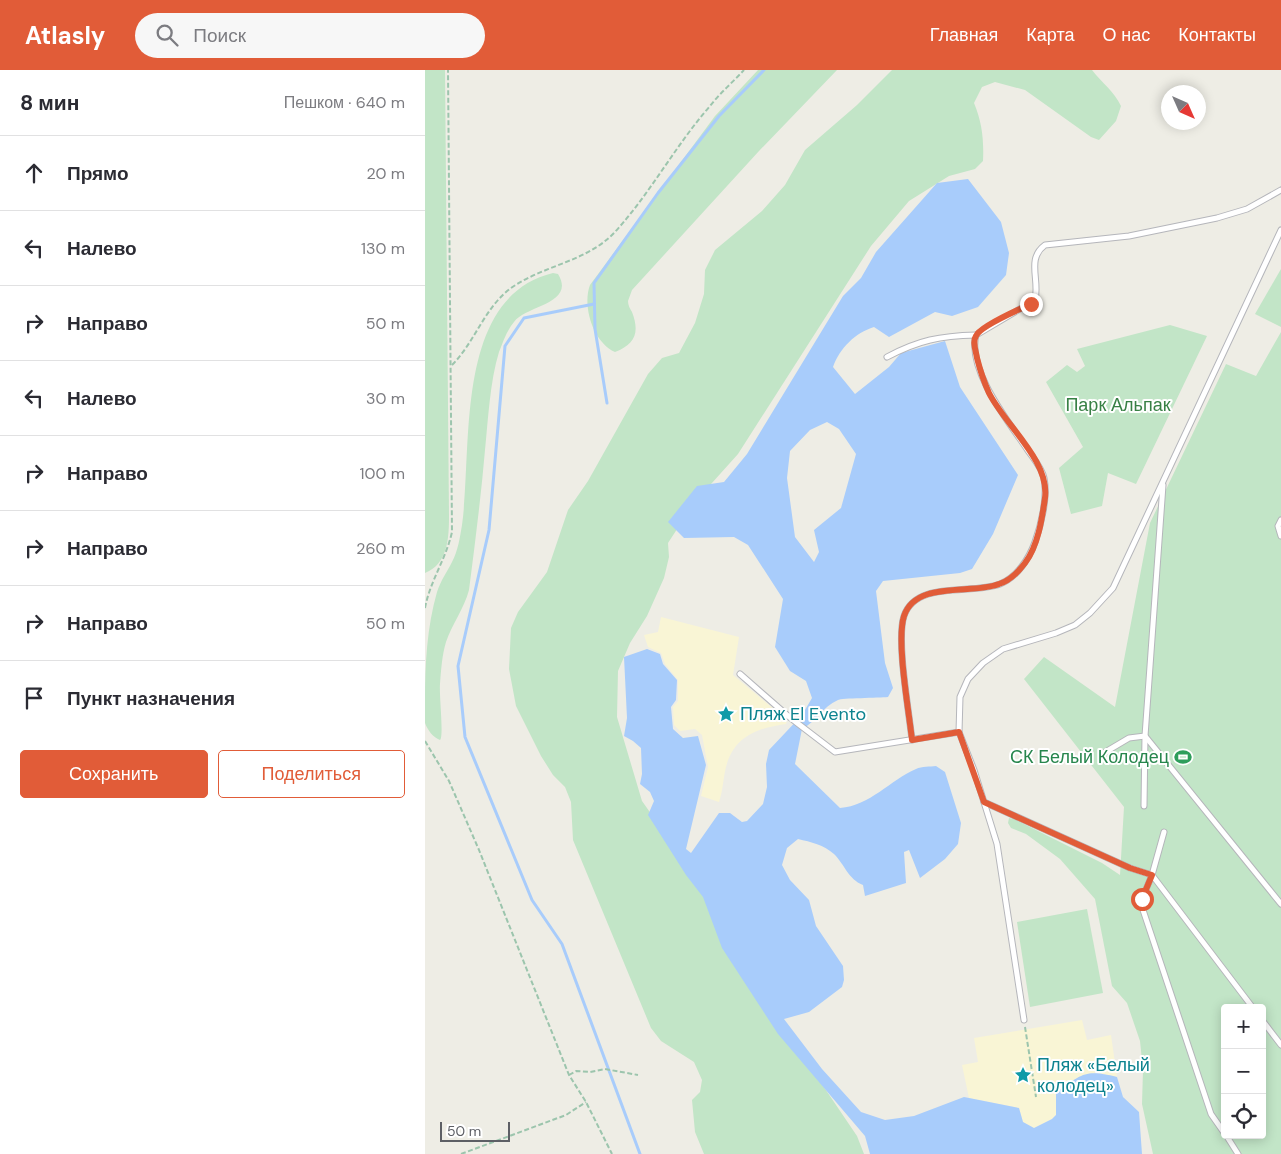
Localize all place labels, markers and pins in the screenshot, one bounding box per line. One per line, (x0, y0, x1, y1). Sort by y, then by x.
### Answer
place label: Пляж El Evento (740, 702, 866, 726)
place icon: Пляж El Evento (716, 704, 736, 724)
place label: СК Белый Колодец (1010, 745, 1169, 769)
sports icon: СК Белый Колодец (1173, 747, 1193, 767)
place label: Пляж «Белый колодец» (1037, 1053, 1150, 1098)
place icon: Пляж «Белый колодец» (1013, 1065, 1033, 1085)

